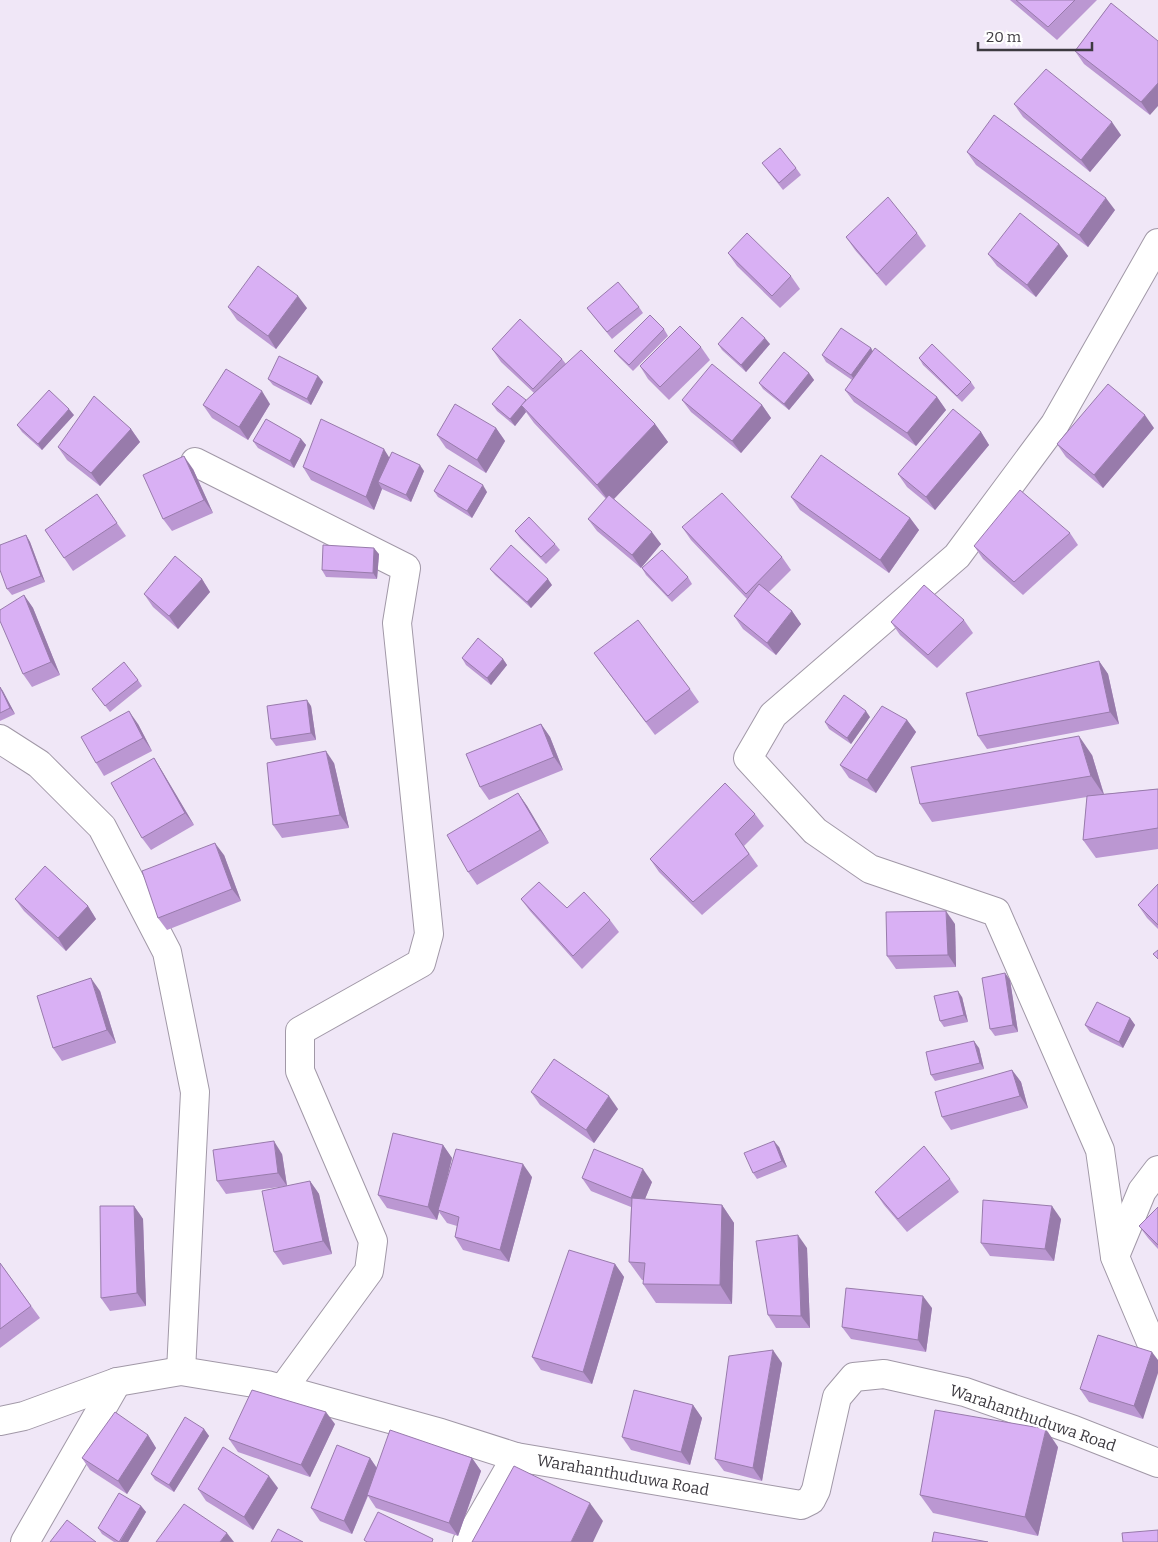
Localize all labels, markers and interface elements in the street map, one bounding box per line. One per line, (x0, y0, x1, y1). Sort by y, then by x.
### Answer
scale bar (978, 20, 1092, 52)
text: 20 m (986, 28, 1022, 46)
street label: Warahanthuduwa Road (947, 1381, 1119, 1456)
street label: Warahanthuduwa Road (535, 1450, 711, 1500)

